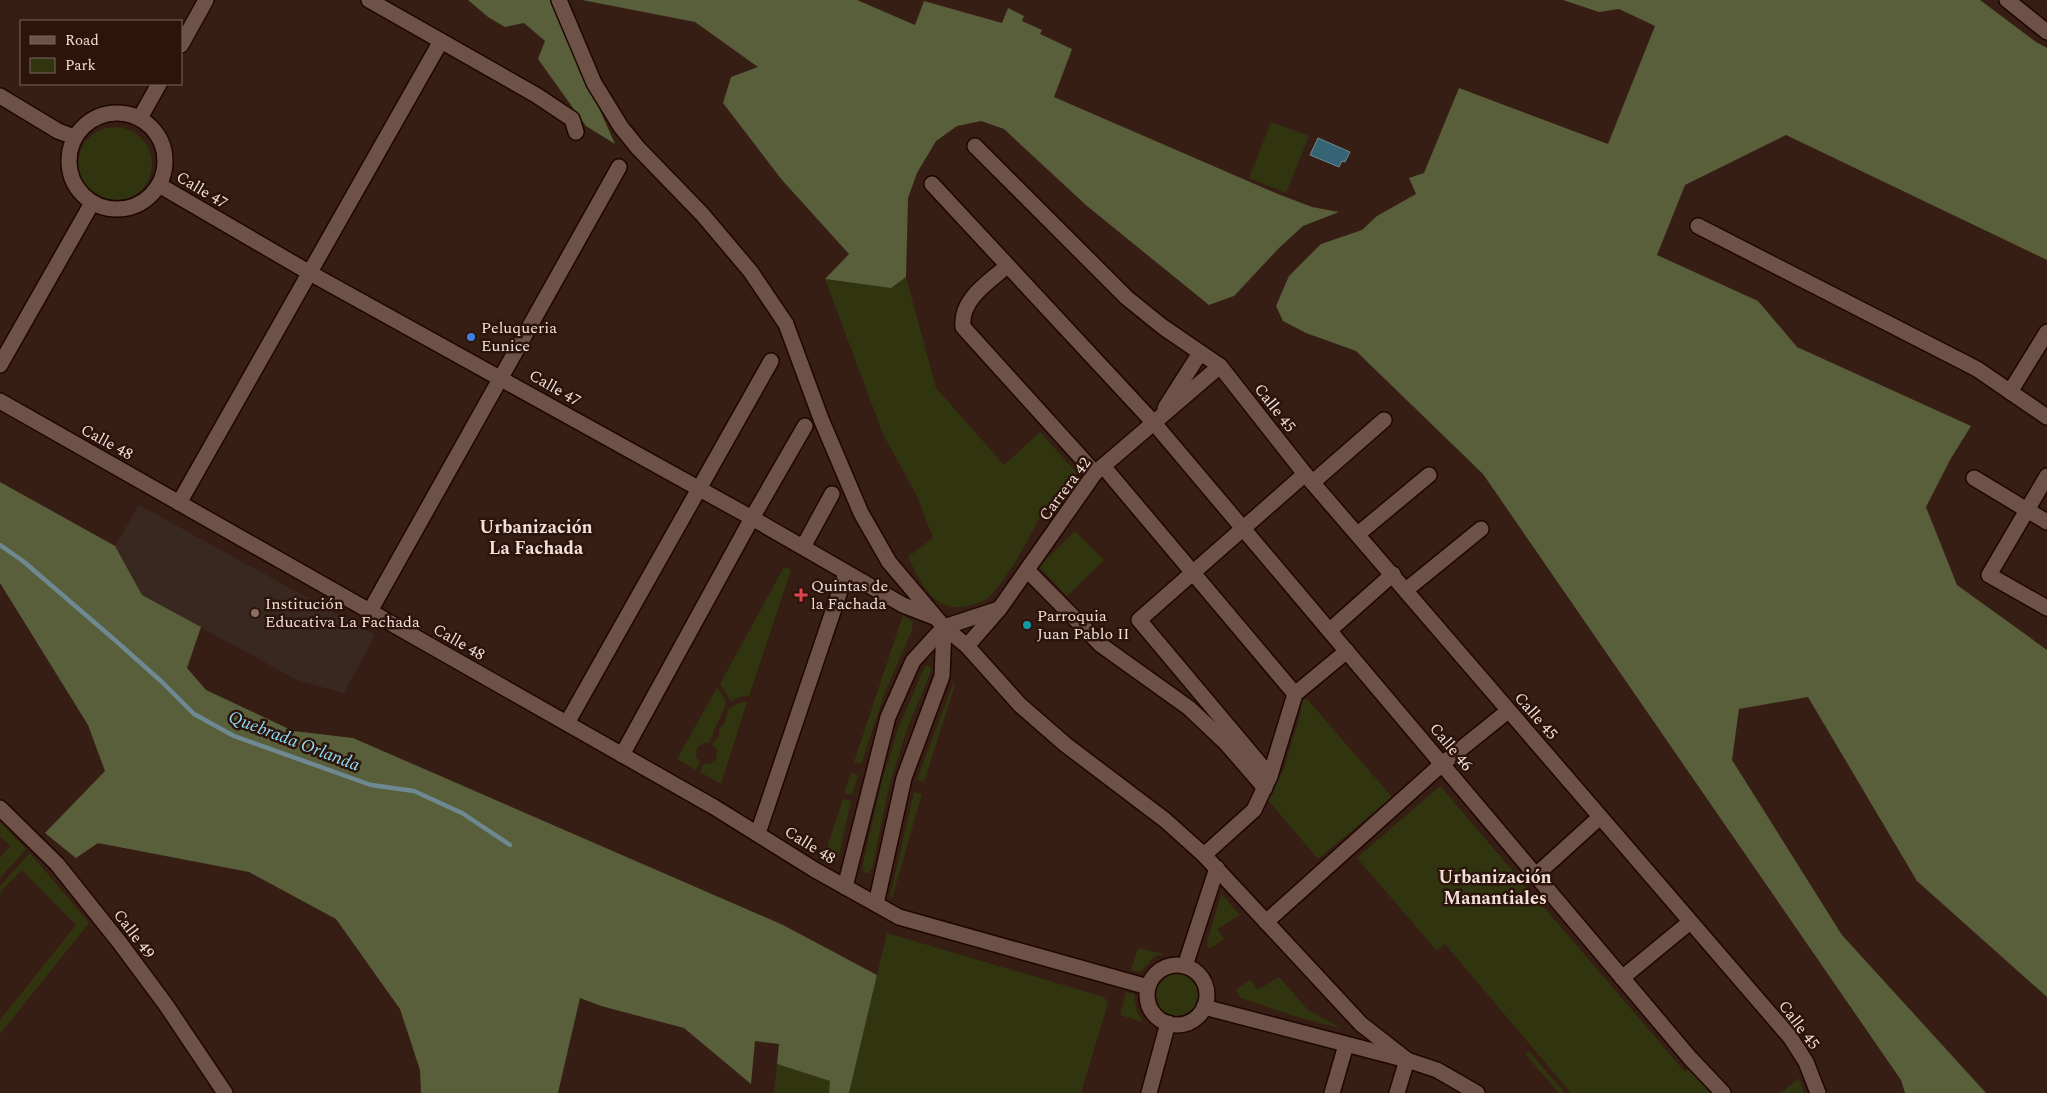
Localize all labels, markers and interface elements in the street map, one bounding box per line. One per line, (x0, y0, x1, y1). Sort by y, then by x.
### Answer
legend (20, 20, 182, 85)
text: Road (65, 29, 99, 52)
text: Park (65, 54, 96, 77)
street label: Calle 47 (172, 165, 232, 215)
place label: Peluqueria Eunice (481, 316, 557, 358)
marker: Peluqueria Eunice (465, 331, 477, 343)
street label: Calle 47 (525, 363, 585, 413)
street label: Calle 45 (1248, 378, 1302, 438)
street label: Calle 48 (76, 418, 138, 466)
street label: Carrera 42 (1033, 452, 1097, 526)
district label: Urbanización La Fachada (479, 514, 593, 562)
place label: Quintas de la Fachada (811, 574, 888, 616)
marker: Quintas de la Fachada (795, 589, 807, 601)
place label: Institución Educativa La Fachada (265, 592, 420, 634)
place label: Parroquia Juan Pablo II (1037, 604, 1130, 646)
marker: Institución Educativa La Fachada (249, 607, 261, 619)
street label: Calle 48 (429, 617, 489, 667)
marker: Parroquia Juan Pablo II (1021, 619, 1033, 631)
street label: Calle 45 (1508, 687, 1564, 745)
water label: Quebrada Orlanda (224, 703, 364, 779)
street label: Calle 46 (1424, 718, 1478, 776)
street label: Calle 48 (780, 820, 840, 870)
district label: Urbanización Manantiales (1438, 864, 1552, 912)
street label: Calle 49 (107, 904, 161, 964)
street label: Calle 45 (1772, 995, 1826, 1055)

